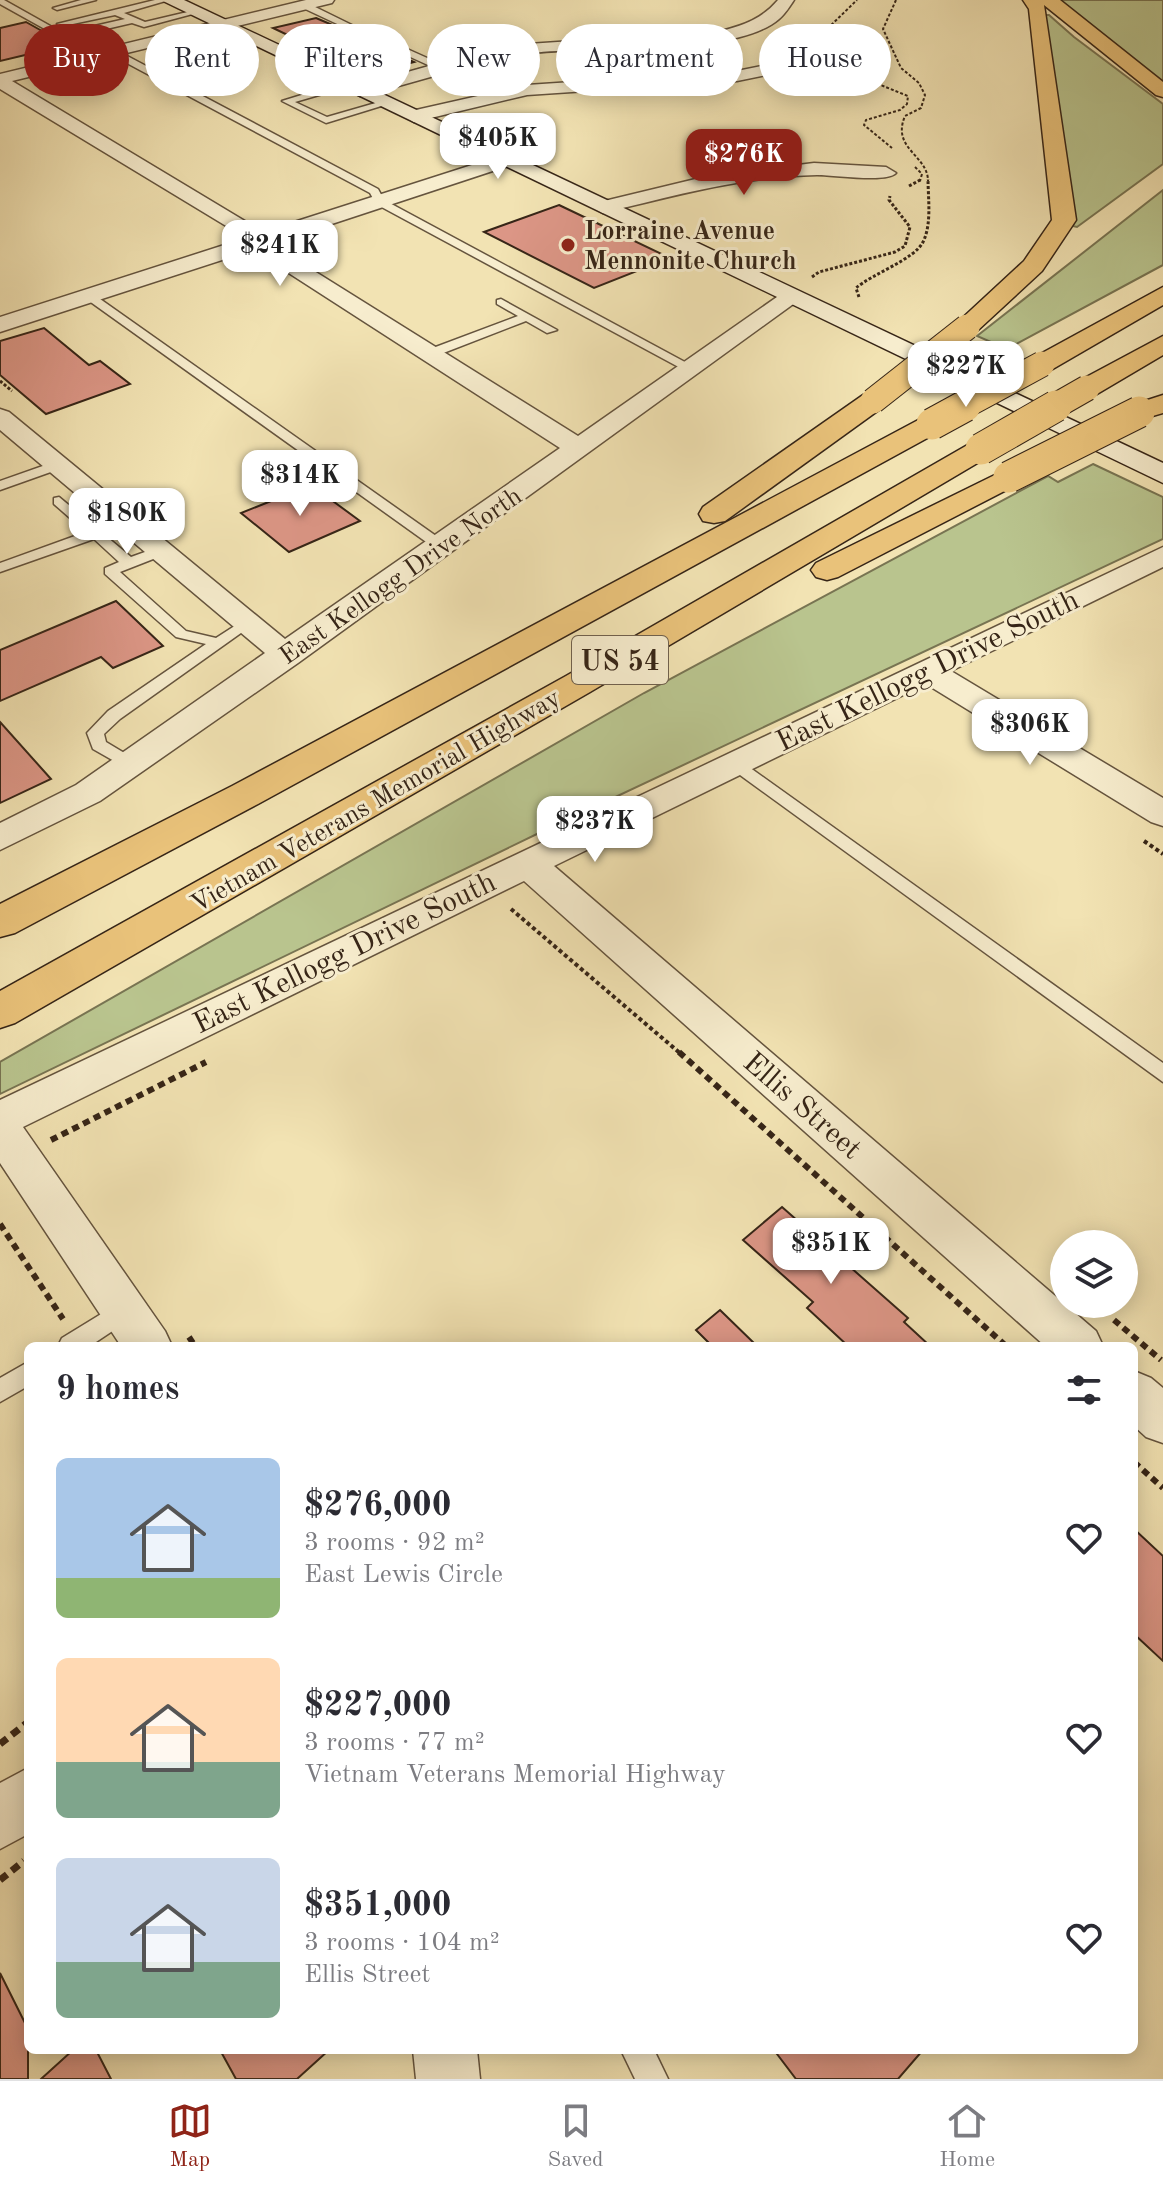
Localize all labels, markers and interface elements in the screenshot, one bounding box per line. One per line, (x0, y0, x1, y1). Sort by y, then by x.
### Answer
chip: Buy (24, 24, 129, 96)
chip: Rent (145, 24, 259, 96)
chip: Filters (275, 24, 411, 96)
chip: New (427, 24, 540, 96)
chip: Apartment (556, 24, 743, 96)
chip: House (759, 24, 891, 96)
pin: $405K (442, 113, 554, 181)
text: $405K (458, 126, 538, 152)
pin: $276K (688, 129, 800, 197)
text: $276K (704, 142, 784, 168)
place label: Lorraine Avenue Mennonite Church (584, 219, 797, 275)
pin: $241K (224, 220, 336, 288)
text: $241K (240, 233, 320, 259)
marker: Lorraine Avenue Mennonite Church (559, 236, 577, 254)
pin: $227K (910, 341, 1022, 409)
text: $227K (926, 354, 1006, 380)
pin: $314K (244, 450, 356, 518)
text: $314K (260, 463, 340, 489)
street label: East Kellogg Drive North (275, 483, 527, 670)
pin: $180K (71, 488, 183, 556)
text: $180K (87, 501, 167, 527)
street label: East Kellogg Drive South (772, 585, 1084, 758)
road number: US 54 (572, 636, 668, 684)
street label: Vietnam Veterans Memorial Highway (187, 685, 565, 918)
pin: $306K (974, 699, 1086, 767)
text: $306K (990, 712, 1070, 738)
pin: $237K (539, 796, 651, 864)
text: $237K (555, 809, 635, 835)
street label: East Kellogg Drive South (189, 867, 501, 1040)
street label: Ellis Street (737, 1047, 867, 1166)
pin: $351K (775, 1218, 887, 1286)
map controls (1050, 1230, 1138, 1318)
button: layers (1050, 1230, 1138, 1318)
text: $351K (791, 1231, 871, 1257)
icon: filters (1062, 1368, 1106, 1412)
text: 9 homes (56, 1373, 179, 1407)
text: $276,000 (304, 1489, 452, 1523)
icon: home (120, 1490, 216, 1586)
icon: heart (1062, 1516, 1106, 1560)
text: 3 rooms · 92 m² (304, 1530, 485, 1556)
text: East Lewis Circle (304, 1562, 503, 1588)
text: $227,000 (304, 1689, 452, 1723)
icon: home (120, 1690, 216, 1786)
icon: heart (1062, 1716, 1106, 1760)
text: 3 rooms · 77 m² (304, 1730, 485, 1756)
text: Vietnam Veterans Memorial Highway (304, 1762, 726, 1788)
text: $351,000 (304, 1889, 452, 1923)
icon: home (120, 1890, 216, 1986)
icon: heart (1062, 1916, 1106, 1960)
text: 3 rooms · 104 m² (304, 1930, 500, 1956)
text: Ellis Street (304, 1962, 430, 1988)
tab: Map (168, 2099, 212, 2174)
tab: Saved (548, 2099, 604, 2174)
tab: Home (939, 2099, 995, 2174)

